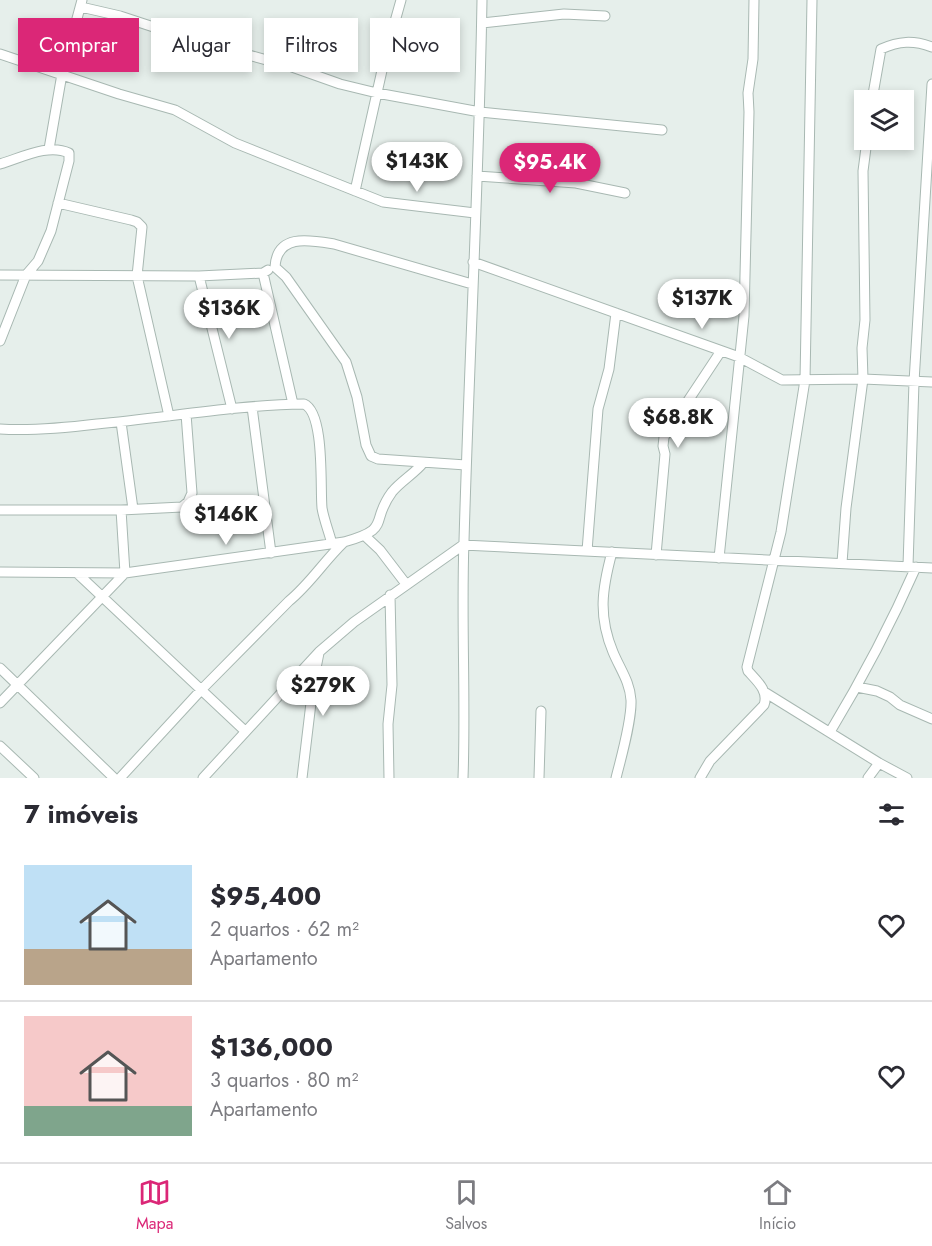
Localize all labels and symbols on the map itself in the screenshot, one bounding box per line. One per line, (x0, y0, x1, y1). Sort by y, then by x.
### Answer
pin: $143K (375, 142, 459, 193)
pin: $95.4K (501, 143, 599, 194)
pin: $137K (660, 279, 744, 330)
pin: $136K (187, 289, 271, 340)
pin: $68.8K (629, 398, 727, 449)
pin: $146K (184, 495, 268, 546)
pin: $279K (281, 666, 365, 717)

